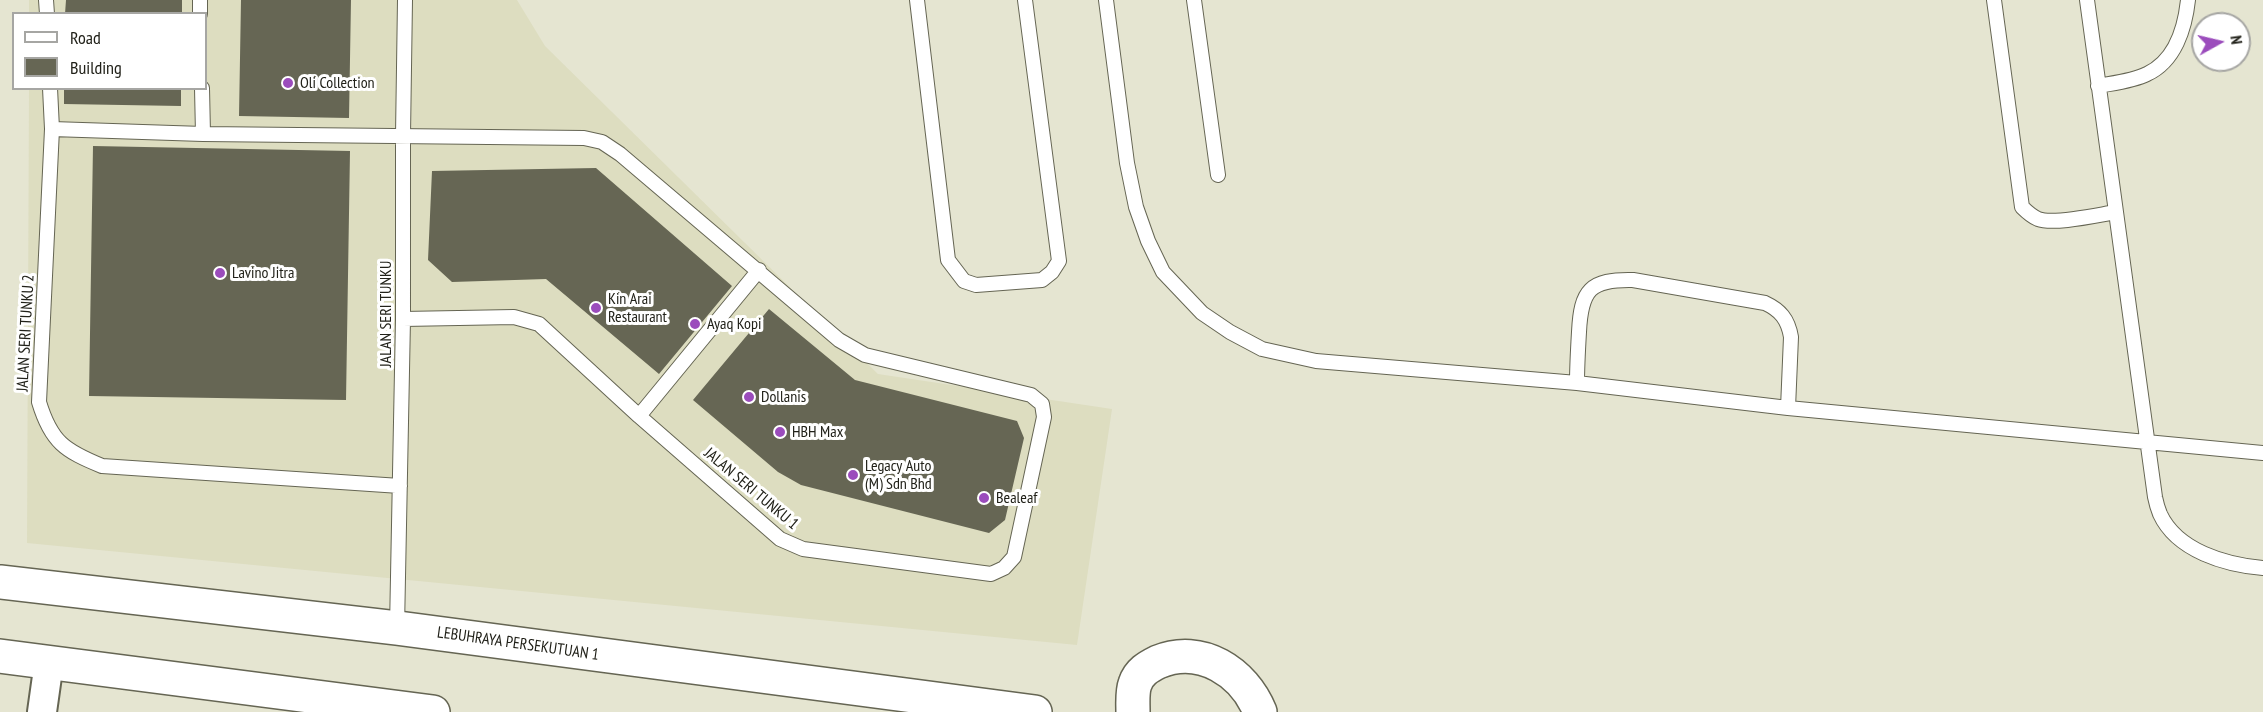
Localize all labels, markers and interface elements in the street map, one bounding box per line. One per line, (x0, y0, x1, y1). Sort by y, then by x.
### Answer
legend (12, 12, 207, 90)
north arrow (2191, 12, 2251, 72)
text: Road (70, 26, 101, 49)
text: N (2226, 34, 2247, 45)
text: Building (70, 56, 122, 79)
place label: Oli Collection (300, 73, 375, 93)
marker: Oli Collection (281, 76, 295, 90)
street label: JALAN SERI TUNKU (376, 261, 396, 367)
place label: Lavino Jitra (232, 263, 294, 283)
marker: Lavino Jitra (213, 266, 227, 280)
street label: JALAN SERI TUNKU 2 (13, 274, 39, 392)
place label: Kin Arai Restaurant (608, 289, 667, 327)
marker: Kin Arai Restaurant (589, 301, 603, 315)
place label: Ayaq Kopi (707, 314, 761, 334)
marker: Ayaq Kopi (688, 317, 702, 331)
place label: Dollanis (761, 387, 806, 407)
marker: Dollanis (742, 390, 756, 404)
place label: HBH Max (792, 422, 843, 442)
marker: HBH Max (773, 425, 787, 439)
street label: JALAN SERI TUNKU 1 (700, 444, 802, 534)
place label: Legacy Auto (M) Sdn Bhd (865, 456, 932, 494)
marker: Legacy Auto (M) Sdn Bhd (846, 468, 860, 482)
place label: Bealeaf (996, 488, 1037, 508)
marker: Bealeaf (977, 491, 991, 505)
street label: LEBUHRAYA PERSEKUTUAN 1 (436, 623, 600, 665)

